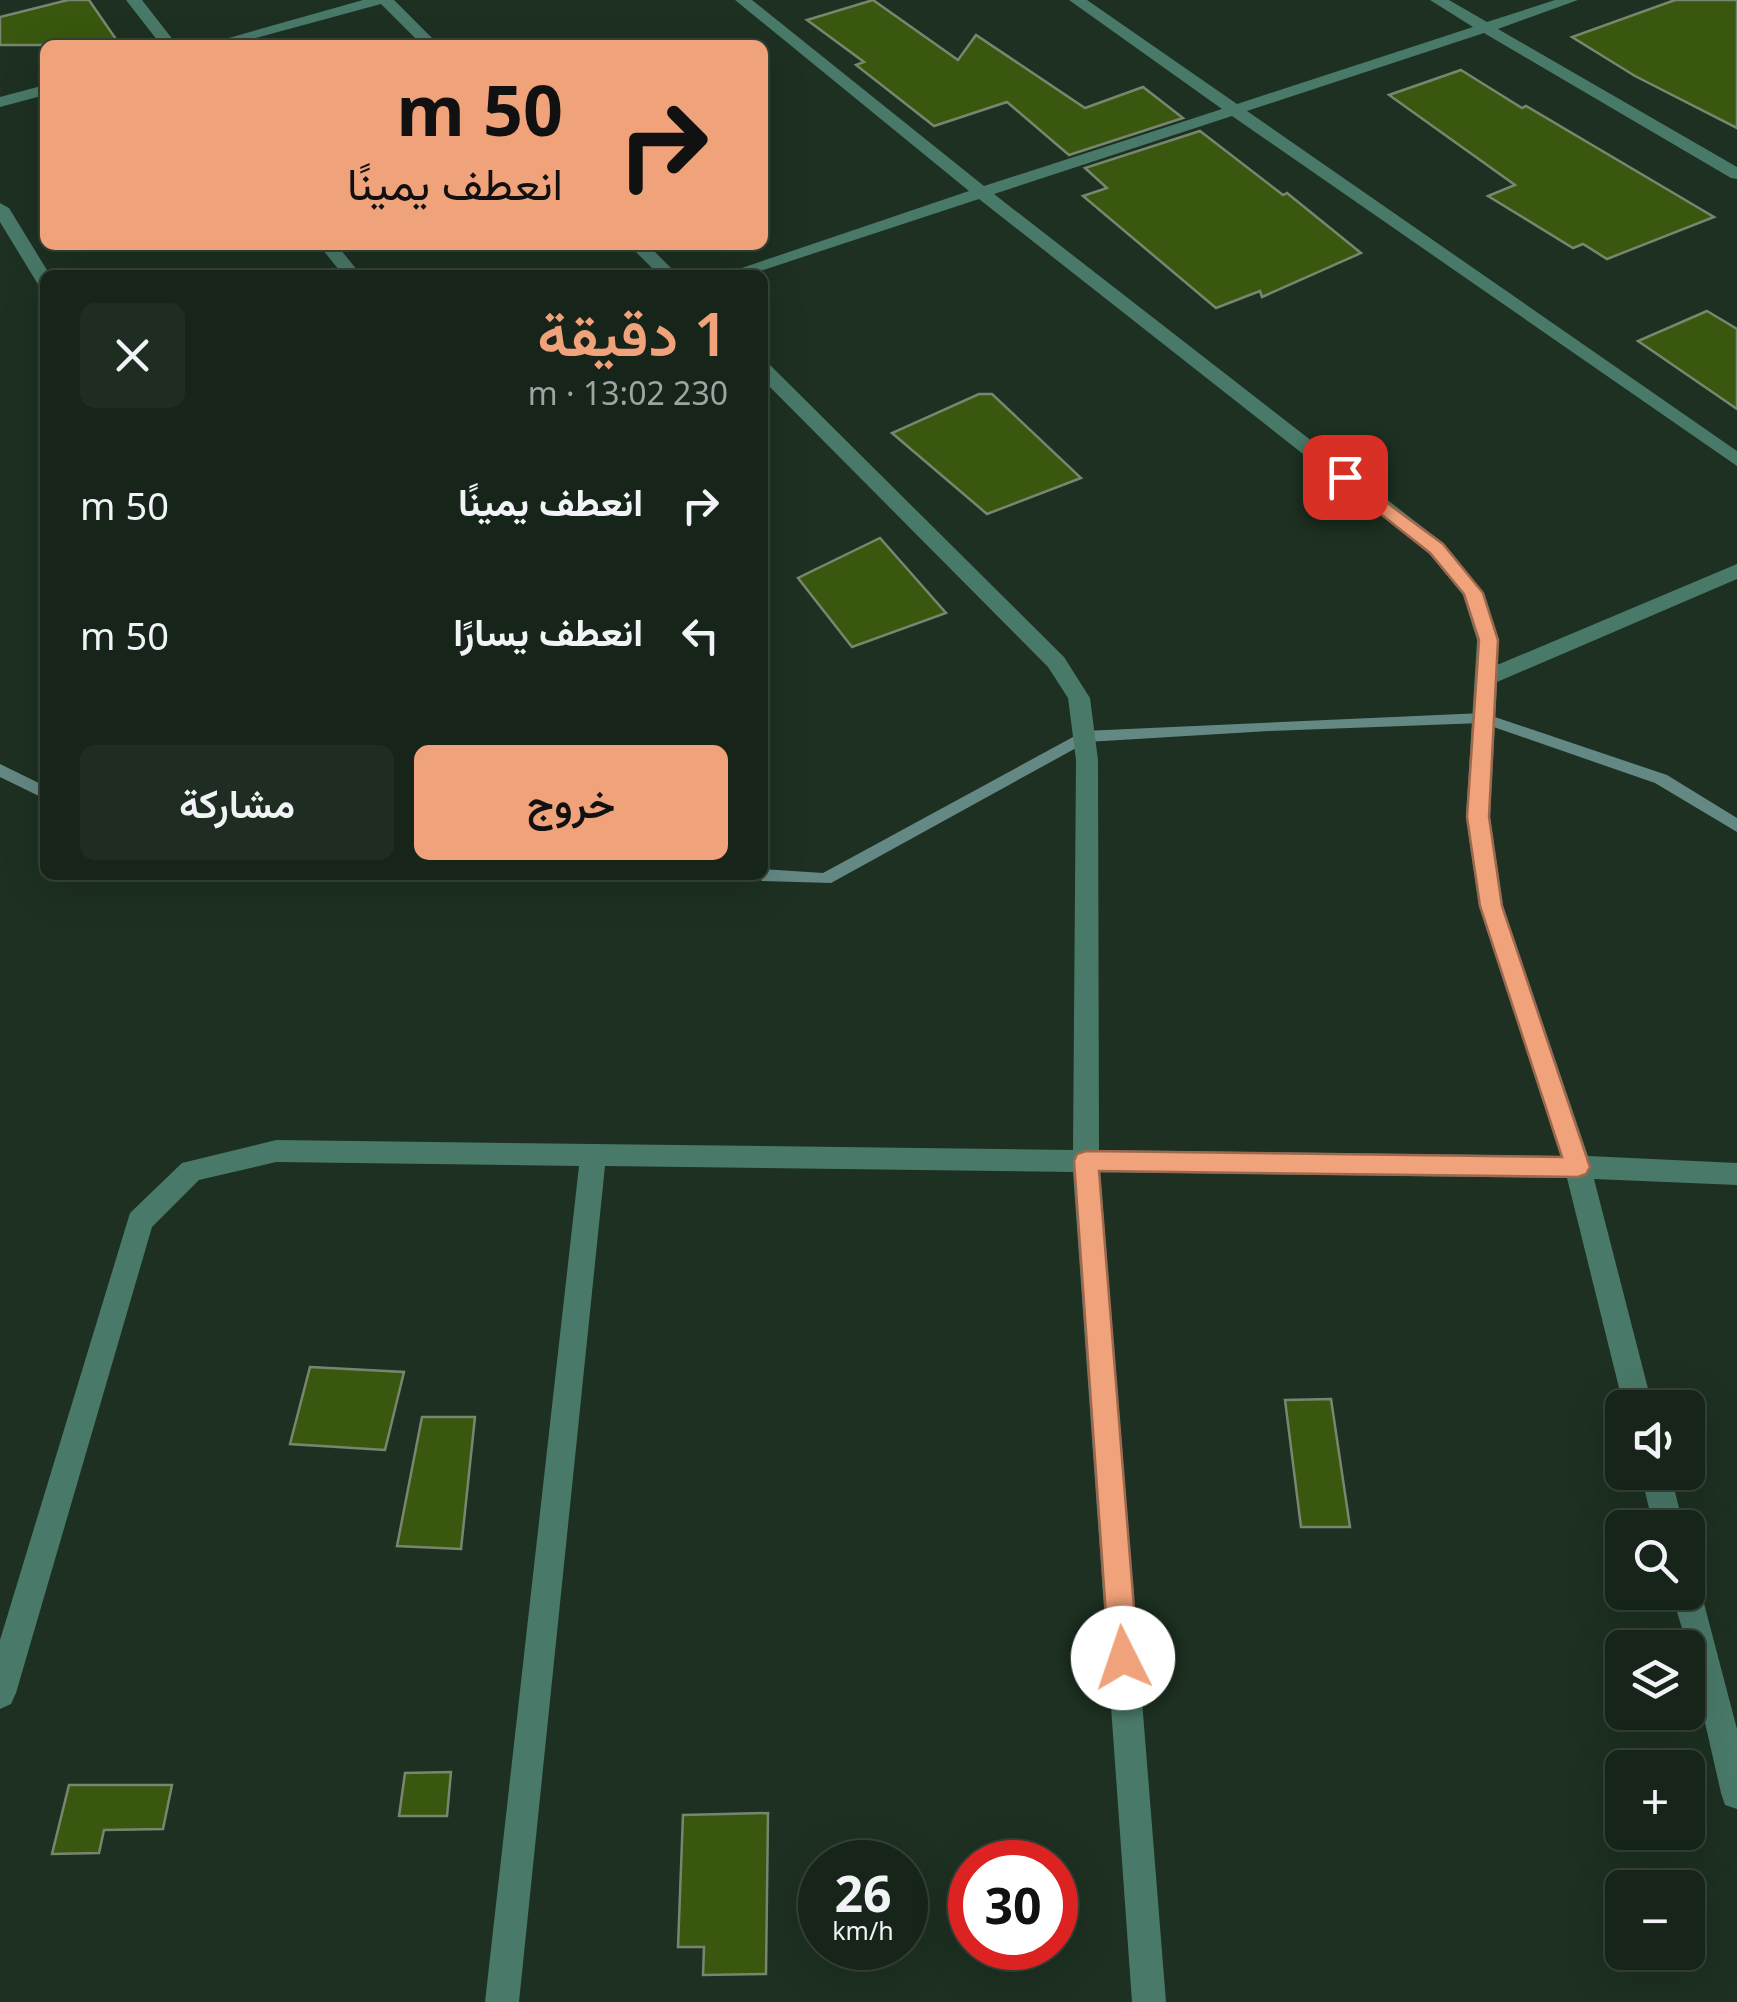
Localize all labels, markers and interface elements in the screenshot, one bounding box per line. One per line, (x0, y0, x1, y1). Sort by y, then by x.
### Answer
text: 50 m (396, 61, 563, 157)
icon: right (598, 80, 728, 210)
text: انعطف يمينًا (347, 152, 563, 213)
text: 1 دقيقة (537, 292, 728, 374)
button: close (80, 303, 185, 408)
text: 230 m · 13:02 (528, 371, 728, 414)
pin (1303, 435, 1388, 520)
icon: arrive (1318, 450, 1373, 505)
text: انعطف يمينًا (458, 475, 643, 527)
icon: right (673, 478, 728, 533)
text: 50 m (80, 479, 169, 531)
text: انعطف يسارًا (453, 605, 643, 657)
icon: left (673, 608, 728, 663)
text: 50 m (80, 609, 169, 661)
button: مشاركة (80, 745, 394, 860)
button: خروج (414, 745, 728, 860)
map controls (1605, 1390, 1705, 1970)
button: sound (1605, 1390, 1705, 1490)
button: search (1605, 1510, 1705, 1610)
position arrow (1071, 1606, 1175, 1710)
button: layers (1605, 1630, 1705, 1730)
button: + (1605, 1750, 1705, 1850)
speed limit sign: 30 (948, 1840, 1078, 1970)
text: 26 (834, 1859, 892, 1927)
button: − (1605, 1870, 1705, 1970)
text: km/h (832, 1913, 894, 1947)

